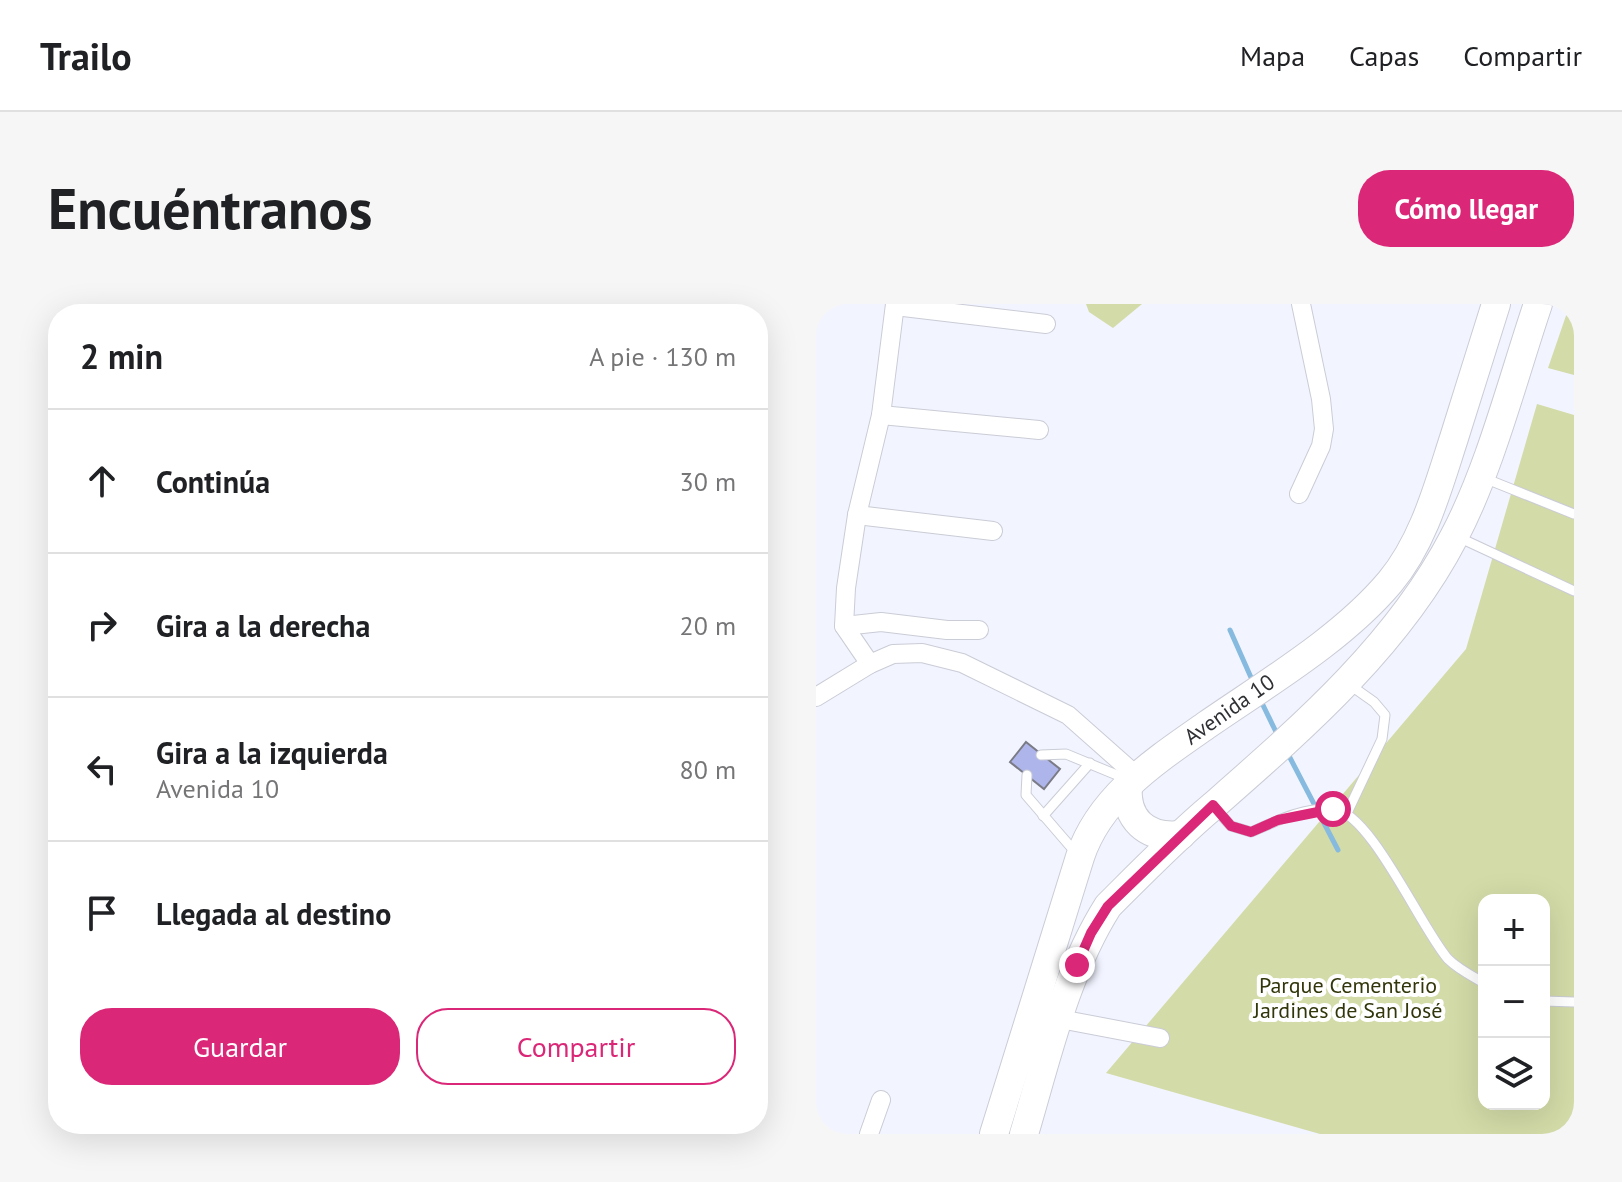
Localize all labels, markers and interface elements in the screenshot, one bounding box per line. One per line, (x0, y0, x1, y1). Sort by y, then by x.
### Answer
text: Trailo (40, 31, 132, 80)
text: Mapa (1240, 37, 1305, 74)
text: Capas (1349, 37, 1419, 74)
text: Compartir (1463, 37, 1582, 74)
button: Cómo llegar (1358, 170, 1574, 247)
text: Encuéntranos (48, 172, 372, 244)
text: 2 min (80, 334, 163, 378)
text: A pie · 130 m (589, 340, 736, 373)
icon: ahead (80, 459, 124, 503)
text: Continúa (156, 462, 270, 501)
text: 30 m (680, 465, 736, 498)
icon: right (80, 603, 124, 647)
text: Gira a la derecha (156, 606, 370, 645)
text: 20 m (680, 609, 736, 642)
street label: Avenida 10 (1178, 668, 1280, 750)
text: Gira a la izquierda (156, 733, 388, 772)
icon: left (80, 747, 124, 791)
text: 80 m (680, 753, 736, 786)
text: Avenida 10 (156, 772, 279, 805)
route start (1315, 791, 1351, 827)
icon: arrive (80, 891, 124, 935)
text: Llegada al destino (156, 894, 391, 933)
map controls (1478, 894, 1550, 1110)
button: + (1478, 894, 1550, 966)
route end (1059, 947, 1095, 983)
button: − (1478, 966, 1550, 1038)
park label: Parque Cementerio Jardines de San José (1253, 971, 1442, 1024)
button: Guardar (80, 1008, 400, 1085)
button: Compartir (416, 1008, 736, 1085)
button: layers (1478, 1038, 1550, 1110)

